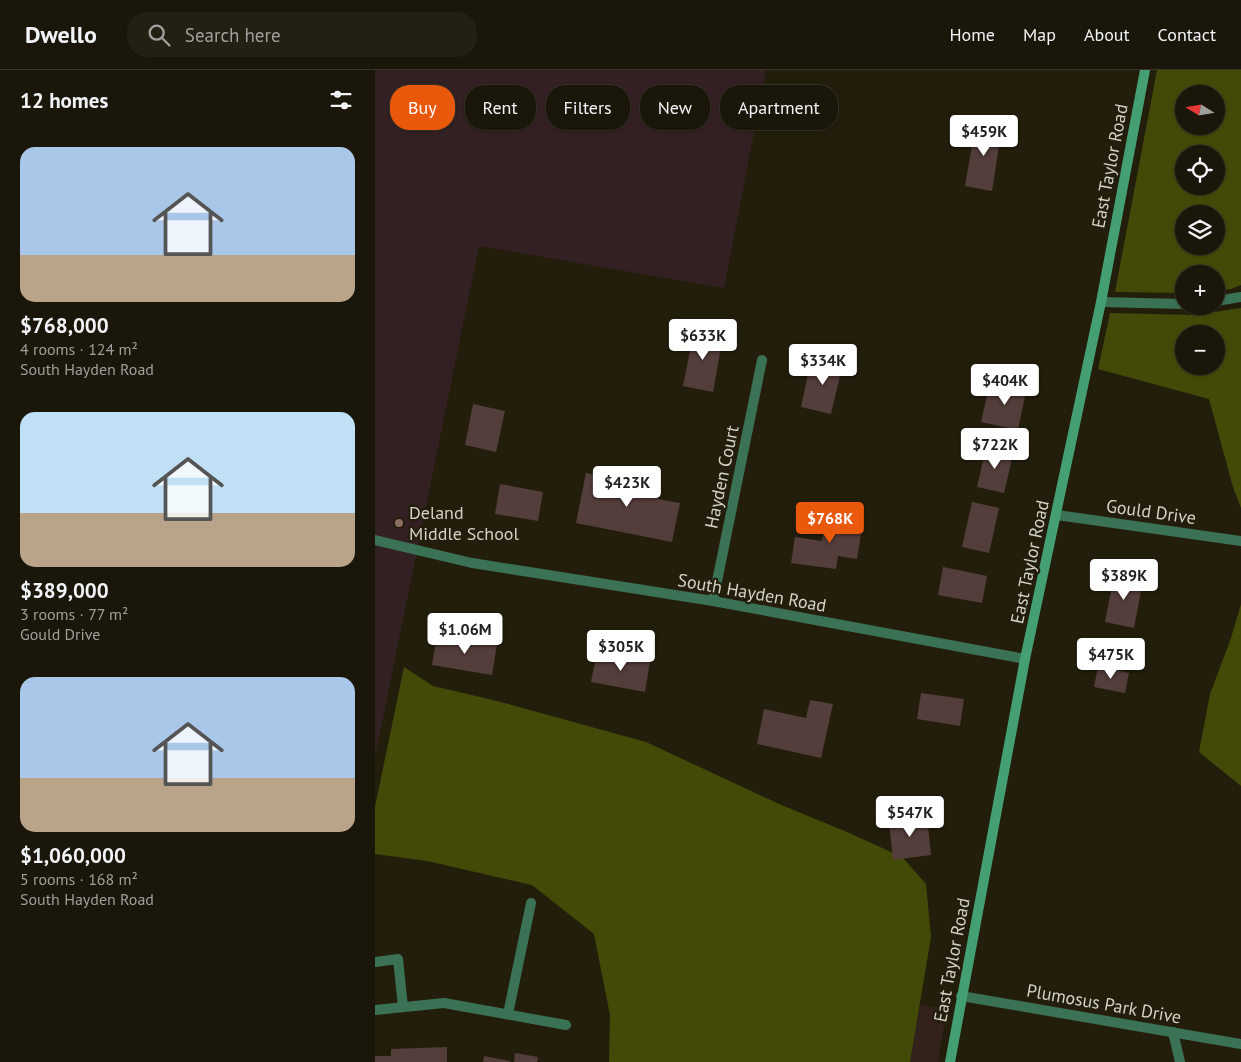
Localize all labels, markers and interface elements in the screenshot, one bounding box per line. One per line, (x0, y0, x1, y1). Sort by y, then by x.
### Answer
search box (127, 12, 477, 57)
text: Dwello (25, 19, 97, 50)
icon: search (145, 21, 173, 49)
text: Search here (185, 23, 281, 47)
text: Home (949, 23, 995, 46)
text: Map (1023, 23, 1056, 46)
text: About (1084, 23, 1130, 46)
text: Contact (1158, 23, 1216, 46)
chip: Buy (390, 85, 455, 130)
chip: Rent (465, 85, 536, 130)
chip: Filters (546, 85, 630, 130)
chip: New (640, 85, 710, 130)
chip: Apartment (720, 85, 838, 130)
north arrow (1175, 85, 1225, 135)
map controls (1175, 85, 1225, 375)
icon: filters (327, 86, 355, 114)
text: 12 homes (20, 87, 108, 114)
street label: East Taylor Road (1086, 102, 1133, 230)
pin: $459K (949, 114, 1019, 157)
text: $459K (961, 121, 1007, 141)
button: locate (1175, 145, 1225, 195)
icon: home (143, 179, 233, 269)
button: layers (1175, 205, 1225, 255)
button: + (1175, 265, 1225, 315)
text: $768,000 (20, 312, 109, 339)
pin: $633K (668, 318, 738, 361)
text: $633K (680, 325, 726, 345)
button: − (1175, 325, 1225, 375)
text: 4 rooms · 124 m² (20, 339, 138, 359)
pin: $334K (788, 344, 858, 386)
text: $334K (800, 350, 846, 370)
text: South Hayden Road (20, 359, 154, 379)
pin: $404K (970, 364, 1040, 406)
text: $404K (982, 370, 1028, 390)
street label: Hayden Court (699, 423, 744, 530)
pin: $722K (960, 428, 1030, 470)
text: $722K (972, 434, 1018, 454)
icon: home (143, 444, 233, 534)
pin: $423K (592, 466, 662, 508)
text: $423K (604, 472, 650, 492)
street label: Gould Drive (1105, 494, 1197, 529)
street label: East Taylor Road (1005, 498, 1054, 626)
place label: Deland Middle School (409, 501, 519, 545)
pin: $768K (795, 502, 865, 544)
text: $768K (807, 508, 853, 528)
marker: Deland Middle School (393, 517, 405, 529)
pin: $389K (1089, 558, 1159, 601)
text: $389K (1101, 565, 1147, 585)
street label: South Hayden Road (676, 568, 828, 617)
text: $389,000 (20, 577, 109, 604)
text: 3 rooms · 77 m² (20, 604, 128, 624)
pin: $1.06M (424, 612, 506, 655)
text: $1.06M (438, 619, 492, 639)
text: Gould Drive (20, 624, 100, 644)
pin: $305K (586, 630, 656, 672)
text: $305K (598, 636, 644, 656)
pin: $475K (1076, 638, 1146, 680)
text: $475K (1088, 644, 1134, 664)
icon: home (143, 709, 233, 799)
pin: $547K (875, 796, 945, 838)
text: $547K (887, 802, 933, 822)
text: $1,060,000 (20, 842, 126, 869)
text: 5 rooms · 168 m² (20, 869, 138, 889)
text: South Hayden Road (20, 889, 154, 909)
street label: East Taylor Road (928, 896, 975, 1024)
street label: Plumosus Park Drive (1025, 979, 1183, 1028)

